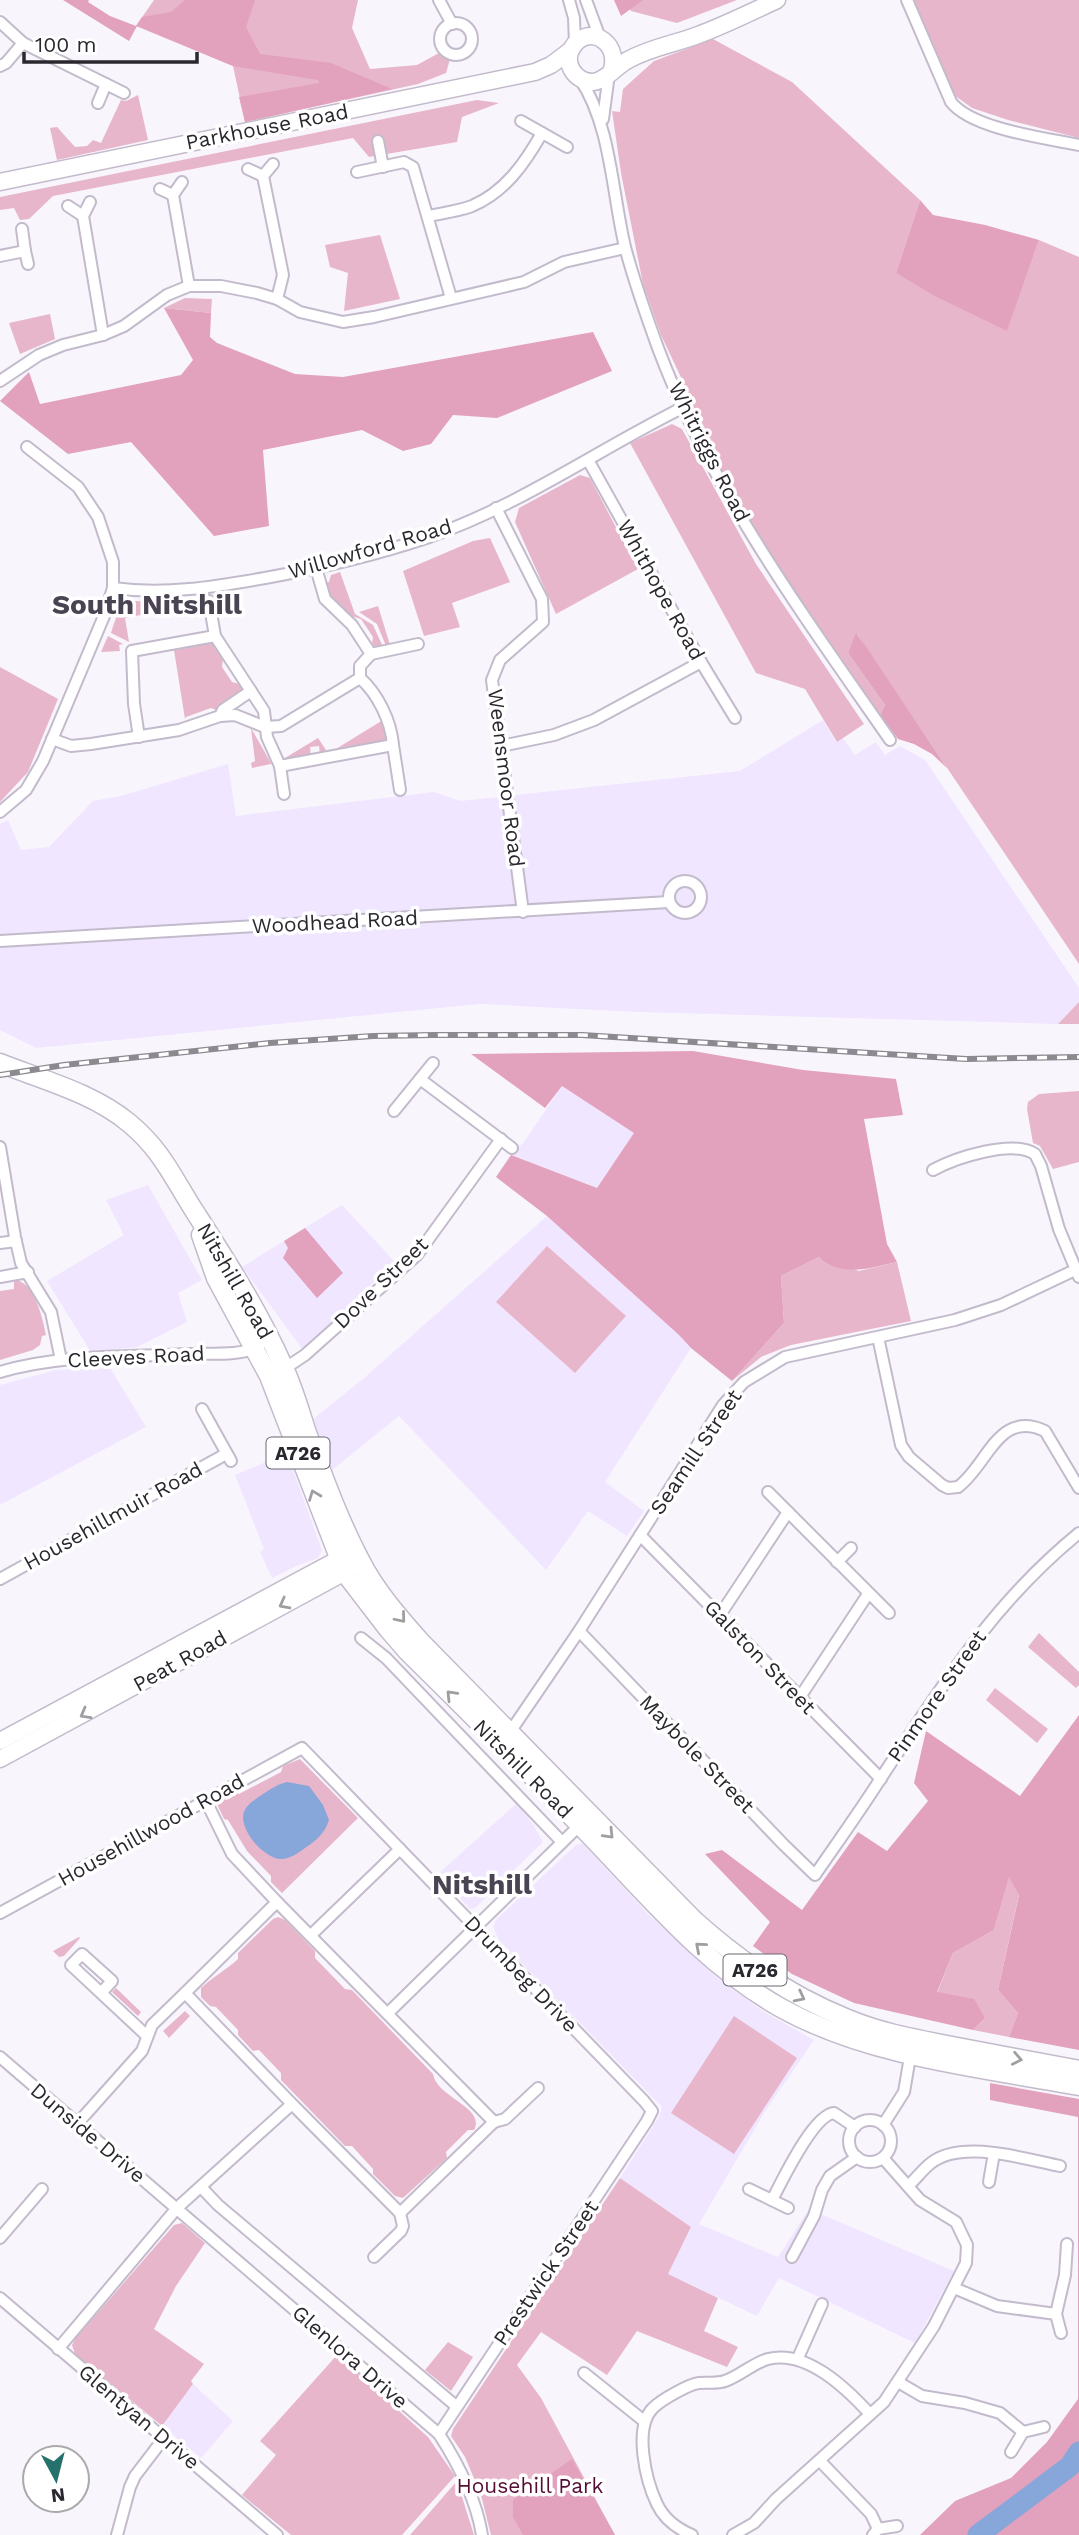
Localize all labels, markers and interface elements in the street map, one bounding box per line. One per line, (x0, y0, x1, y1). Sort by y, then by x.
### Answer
scale bar (24, 21, 198, 65)
text: 100 m (35, 32, 97, 57)
street label: Parkhouse Road (183, 98, 350, 155)
street label: Whitriggs Road (663, 378, 755, 526)
street label: Willowford Road (285, 513, 454, 584)
street label: Whithope Road (612, 515, 710, 664)
district label: South Nitshill (52, 588, 243, 621)
street label: Weensmoor Road (483, 687, 530, 869)
street label: Woodhead Road (251, 905, 419, 938)
street label: Nitshill Road (192, 1218, 279, 1343)
street label: Dove Street (328, 1231, 433, 1334)
street label: Cleeves Road (67, 1340, 205, 1373)
street label: Seamill Street (645, 1384, 747, 1519)
road number: A726 (266, 1438, 330, 1469)
street label: Househillmuir Road (19, 1456, 206, 1575)
one-way arrow (309, 1489, 323, 1501)
street label: Galston Street (699, 1594, 821, 1719)
one-way arrow (279, 1596, 292, 1610)
one-way arrow (392, 1611, 405, 1623)
street label: Peat Road (128, 1625, 231, 1697)
street label: Pinmore Street (882, 1625, 991, 1766)
street label: Maybole Street (635, 1689, 760, 1818)
one-way arrow (447, 1690, 460, 1703)
one-way arrow (80, 1706, 92, 1719)
street label: Nitshill Road (469, 1714, 578, 1823)
street label: Househillwood Road (53, 1768, 248, 1891)
one-way arrow (600, 1826, 613, 1839)
district label: Nitshill (432, 1868, 533, 1901)
street label: Drumbeg Drive (459, 1910, 583, 2037)
one-way arrow (695, 1943, 708, 1955)
road number: A726 (724, 1954, 786, 1986)
one-way arrow (792, 1989, 805, 2002)
one-way arrow (1011, 2050, 1023, 2065)
street label: Dunside Drive (26, 2077, 151, 2188)
street label: Prestwick Street (488, 2195, 604, 2350)
street label: Glenlora Drive (287, 2300, 413, 2414)
street label: Glentyan Drive (74, 2359, 205, 2474)
north arrow (21, 2444, 91, 2514)
park label: Househill Park (456, 2473, 604, 2498)
text: N (50, 2483, 66, 2508)

